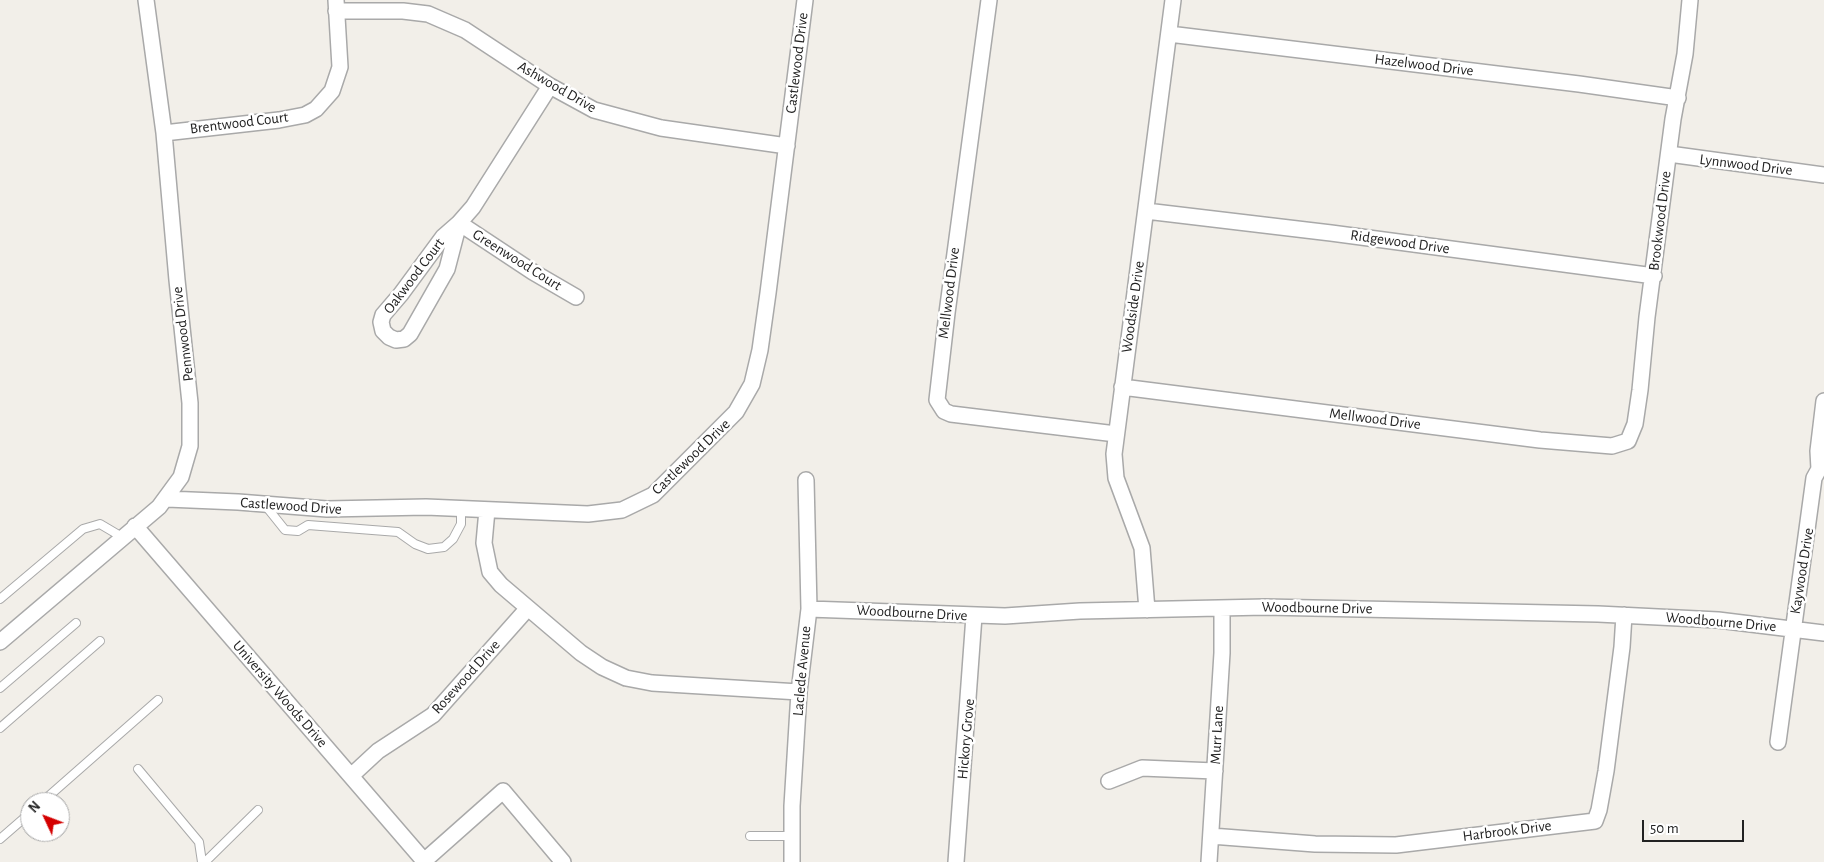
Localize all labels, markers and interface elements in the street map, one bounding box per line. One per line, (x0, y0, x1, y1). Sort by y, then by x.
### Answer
street label: Castlewood Drive (782, 11, 812, 115)
street label: Hazelwood Drive (1374, 50, 1474, 80)
street label: Ashwood Drive (514, 57, 600, 117)
street label: Brentwood Court (189, 108, 289, 138)
street label: Lynnwood Drive (1699, 150, 1793, 180)
street label: Brookwood Drive (1645, 170, 1675, 272)
street label: Greenwood Court (469, 225, 565, 295)
street label: Ridgewood Drive (1349, 226, 1451, 258)
street label: Oakwood Court (380, 235, 448, 317)
street label: Mellwood Drive (934, 246, 964, 340)
street label: Woodside Drive (1118, 260, 1148, 354)
street label: Pennwood Drive (168, 286, 198, 382)
street label: Mellwood Drive (1328, 404, 1422, 434)
street label: Castlewood Drive (648, 415, 734, 499)
street label: Castlewood Drive (240, 493, 342, 519)
street label: Kaywood Drive (1786, 526, 1818, 616)
street label: Woodbourne Drive (1261, 598, 1373, 618)
street label: Woodbourne Drive (856, 601, 968, 625)
street label: Woodbourne Drive (1665, 608, 1777, 636)
street label: Laclede Avenue (789, 625, 815, 717)
street label: Rosewood Drive (428, 636, 504, 718)
street label: University Woods Drive (229, 637, 331, 751)
street label: Hickory Grove (953, 698, 979, 780)
street label: Murr Lane (1206, 705, 1228, 765)
north arrow (20, 792, 70, 842)
text: N (26, 799, 43, 816)
scale bar (1644, 810, 1746, 842)
street label: Harbrook Drive (1462, 817, 1552, 845)
text: 50 m (1650, 821, 1679, 836)

